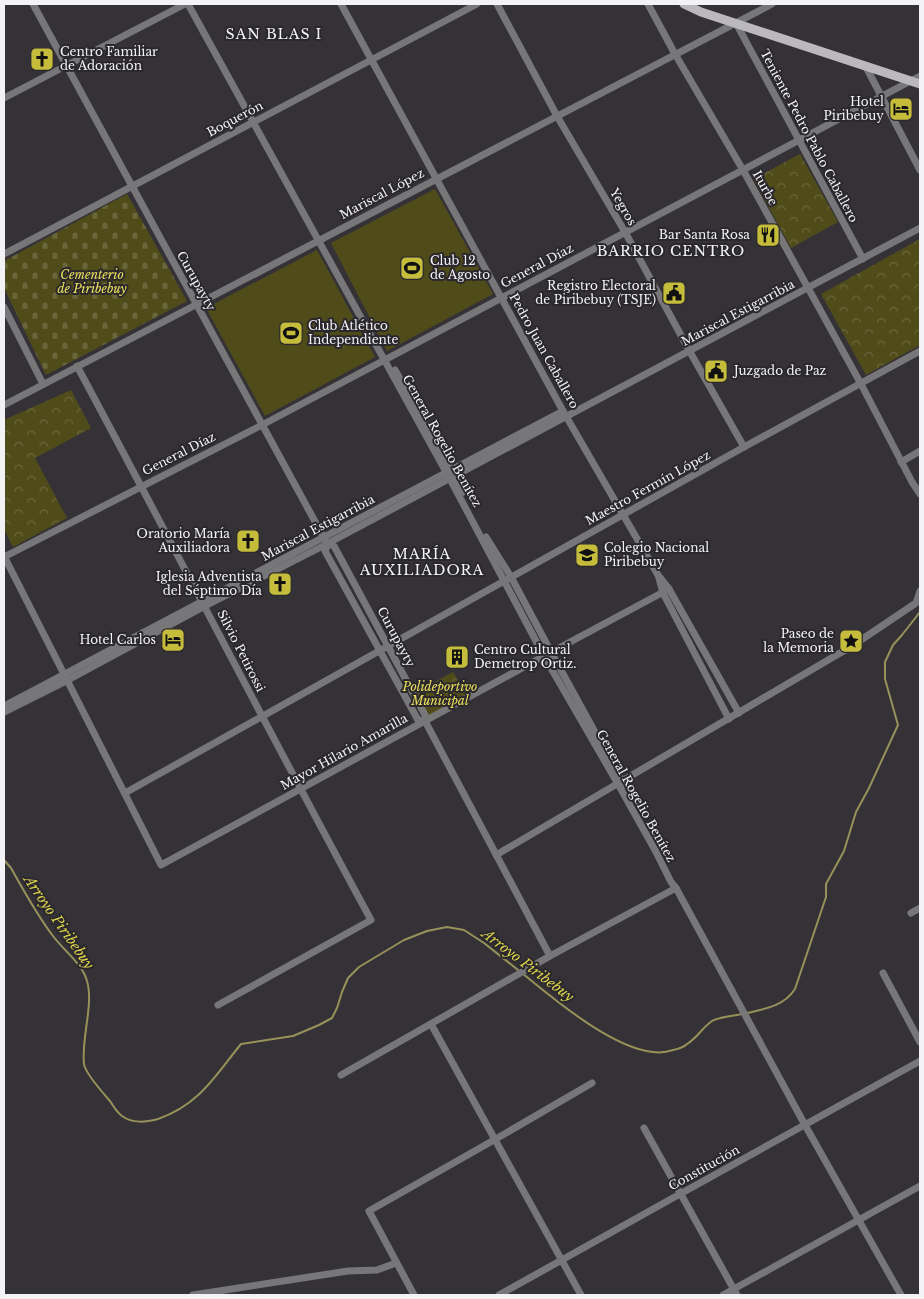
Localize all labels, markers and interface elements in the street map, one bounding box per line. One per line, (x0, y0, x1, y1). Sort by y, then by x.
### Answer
district label: SAN BLAS I (226, 25, 322, 43)
place label: Centro Familiar de Adoración (60, 44, 158, 73)
church icon: Centro Familiar de Adoración (29, 46, 55, 72)
street label: Teniente Pedro Pablo Caballero (757, 47, 862, 225)
place label: Hotel Piribebuy (824, 94, 884, 123)
hotel icon: Hotel Piribebuy (888, 96, 914, 122)
street label: Boquerón (204, 97, 265, 140)
street label: Mariscal López (337, 165, 427, 222)
street label: Iturbe (750, 168, 781, 208)
street label: Yegros (606, 185, 640, 228)
restaurant icon: Bar Santa Rosa (755, 222, 781, 248)
place label: Bar Santa Rosa (659, 227, 750, 242)
street label: General Díaz (498, 240, 576, 291)
district label: BARRIO CENTRO (597, 242, 745, 260)
street label: Curupayty (174, 248, 219, 313)
place label: Club 12 de Agosto (430, 253, 490, 282)
sports icon: Club 12 de Agosto (399, 255, 425, 281)
park label: Cementerio de Piribebuy (57, 267, 127, 296)
street label: Mariscal Estigarribia (679, 276, 797, 349)
place label: Registro Electoral de Piribebuy (TSJE) (535, 278, 656, 307)
public building icon: Registro Electoral de Piribebuy (TSJE) (661, 280, 687, 306)
street label: Pedro Juan Caballero (506, 290, 582, 411)
place label: Club Atlético Independiente (308, 318, 398, 347)
sports icon: Club Atlético Independiente (278, 320, 304, 346)
public building icon: Juzgado de Paz (703, 358, 729, 384)
place label: Juzgado de Paz (732, 363, 827, 378)
street label: General Rogelio Benítez (400, 372, 485, 510)
street label: General Díaz (140, 429, 218, 478)
street label: Maestro Fermín López (583, 447, 713, 528)
street label: Mariscal Estigarribia (259, 491, 377, 564)
place label: Oratorio María Auxiliadora (137, 526, 230, 555)
church icon: Oratorio María Auxiliadora (235, 528, 261, 554)
place label: Colegio Nacional Piribebuy (604, 540, 709, 569)
school or university icon: Colegio Nacional Piribebuy (574, 542, 600, 568)
district label: MARÍA AUXILIADORA (359, 545, 484, 579)
place label: Iglesia Adventista del Séptimo Día (156, 569, 262, 598)
church icon: Iglesia Adventista del Séptimo Día (267, 571, 293, 597)
street label: Curupayty (374, 604, 419, 670)
street label: Silvio Petirossi (214, 607, 269, 694)
place label: Paseo de la Memoria (763, 626, 834, 655)
hotel icon: Hotel Carlos (160, 627, 186, 653)
place icon: Paseo de la Memoria (838, 628, 864, 654)
place label: Hotel Carlos (79, 632, 156, 647)
place label: Centro Cultural Demetrop Ortiz. (474, 642, 576, 671)
building icon: Centro Cultural Demetrop Ortiz. (444, 644, 470, 670)
park label: Polideportivo Municipal (402, 679, 477, 708)
street label: Mayor Hilario Amarilla (278, 710, 410, 793)
street label: General Rogelio Benítez (594, 727, 679, 865)
water label: Arroyo Piribebuy (19, 870, 99, 973)
water label: Arroyo Piribebuy (477, 923, 578, 1006)
street label: Constitución (666, 1142, 742, 1193)

